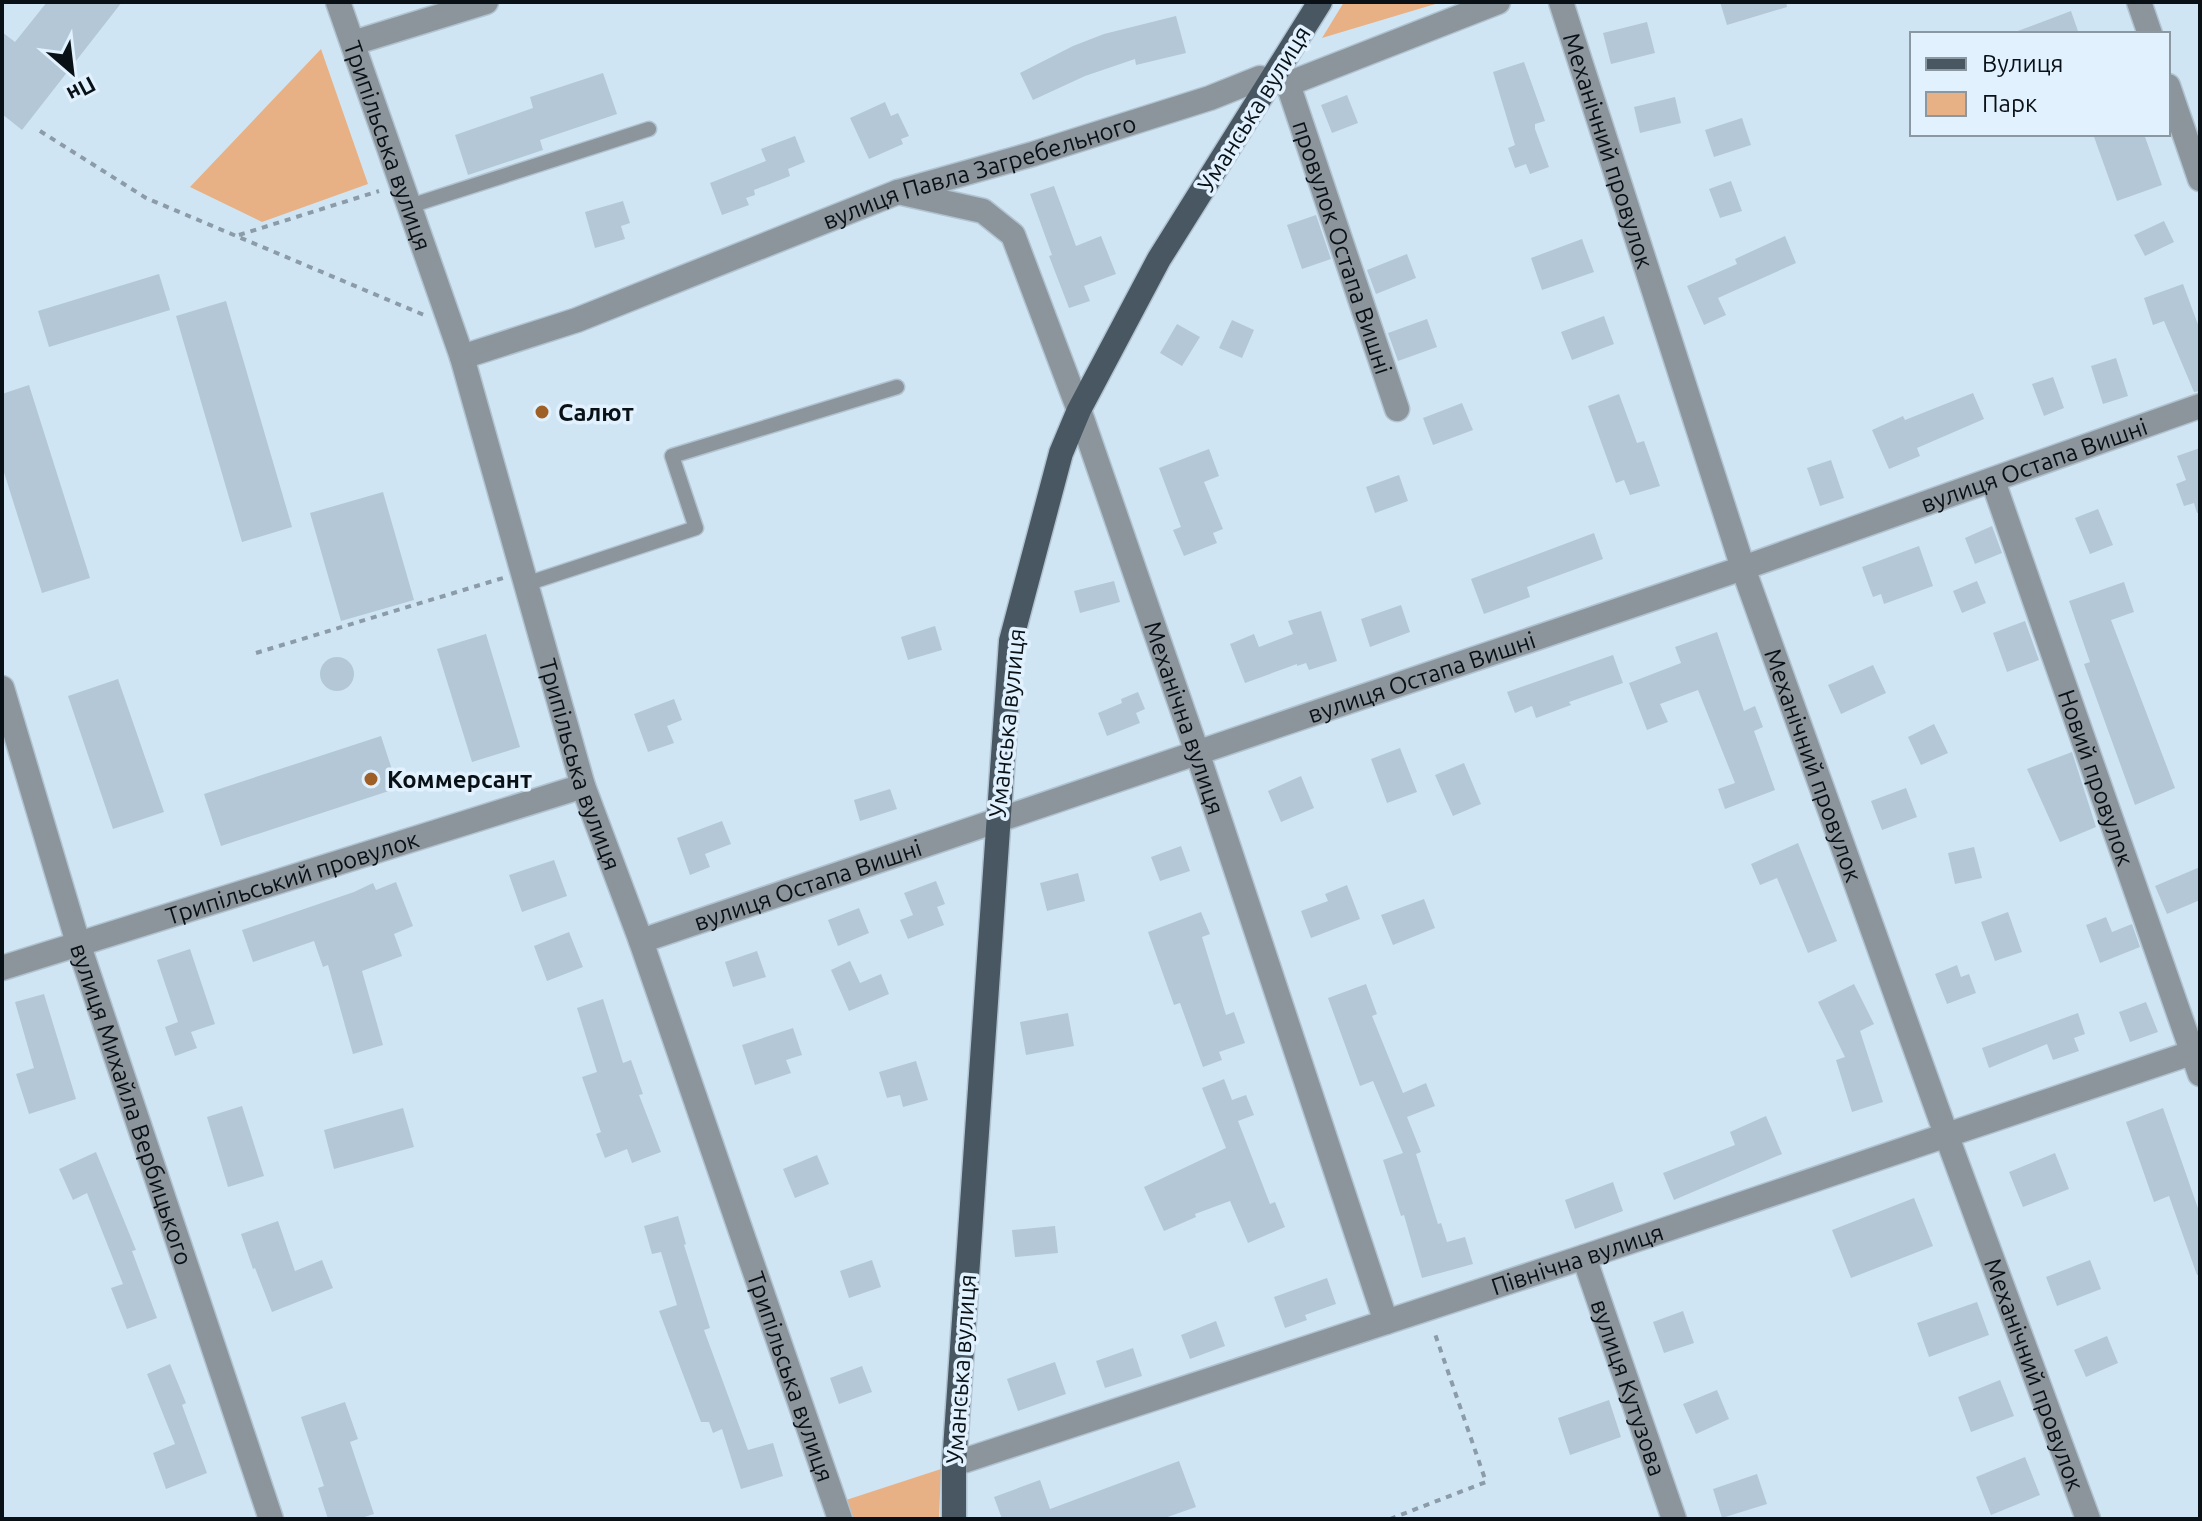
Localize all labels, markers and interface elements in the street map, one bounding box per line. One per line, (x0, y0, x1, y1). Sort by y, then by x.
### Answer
street label: Уманська вулиця (1192, 21, 1316, 197)
street label: Механічний провулок (1558, 29, 1659, 272)
north arrow (32, 32, 112, 112)
legend (1910, 32, 2170, 136)
street label: Трипільська вулиця (339, 37, 437, 254)
text: Вулиця (1982, 50, 2064, 77)
text: Пн (63, 72, 100, 108)
text: Парк (1982, 90, 2037, 117)
street label: вулиця Павла Загребельного (819, 109, 1139, 234)
street label: провулок Остапа Вишні (1288, 117, 1398, 377)
place label: Салют (558, 399, 634, 426)
marker: Салют (533, 403, 551, 421)
street label: вулиця Остапа Вишні (1917, 412, 2151, 517)
street label: Механічна вулиця (1139, 618, 1230, 818)
street label: вулиця Остапа Вишні (1304, 626, 1539, 728)
street label: Уманська вулиця (984, 627, 1030, 819)
street label: Механічний провулок (1760, 645, 1868, 885)
street label: Трипільська вулиця (534, 655, 627, 874)
street label: Новий провулок (2053, 686, 2140, 869)
place label: Коммерсант (387, 766, 532, 793)
marker: Коммерсант (362, 770, 380, 788)
street label: Трипільський провулок (162, 825, 422, 929)
street label: вулиця Остапа Вишні (690, 834, 925, 936)
street label: вулиця Михайла Вербицького (66, 940, 198, 1268)
street label: Північна вулиця (1488, 1218, 1667, 1300)
street label: Механічний провулок (1979, 1254, 2090, 1494)
street label: Трипільська вулиця (742, 1268, 840, 1485)
street label: Уманська вулиця (941, 1273, 981, 1465)
street label: вулиця Кутузова (1586, 1296, 1672, 1479)

